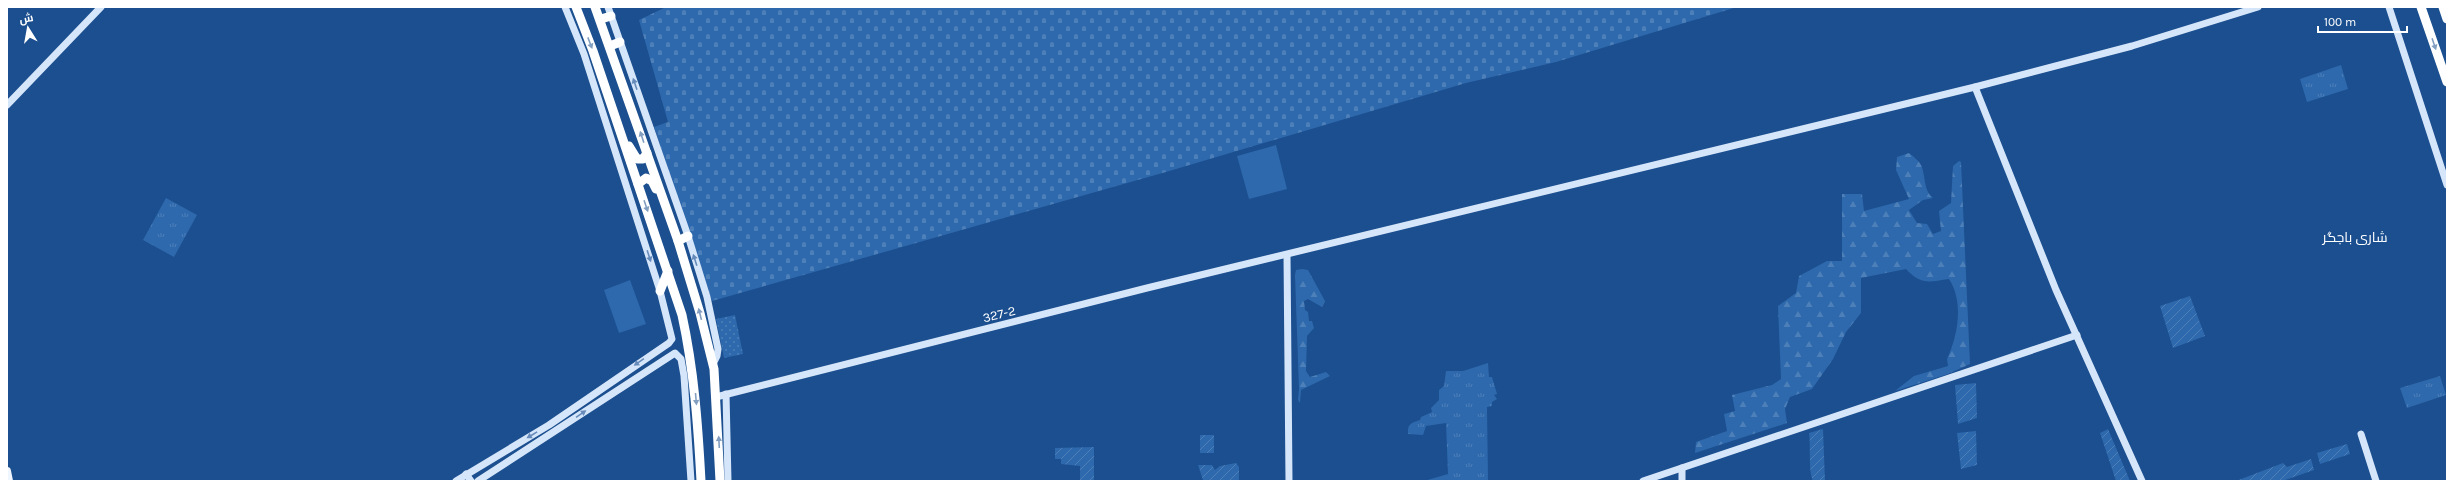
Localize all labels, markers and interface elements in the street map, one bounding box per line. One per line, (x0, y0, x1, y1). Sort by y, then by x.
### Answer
north arrow (8, 8, 48, 48)
scale bar (2318, 8, 2407, 34)
text: ش (18, 11, 34, 26)
text: 100 m (2324, 15, 2356, 29)
one-way arrow (588, 38, 594, 50)
one-way arrow (2431, 38, 2437, 50)
one-way arrow (631, 77, 637, 89)
one-way arrow (639, 131, 645, 143)
one-way arrow (643, 201, 649, 213)
district label: شاری باجگر (2321, 229, 2388, 246)
one-way arrow (646, 250, 652, 262)
one-way arrow (692, 253, 698, 265)
street label: 327-2 (981, 303, 1017, 325)
one-way arrow (697, 308, 703, 320)
one-way arrow (634, 358, 645, 366)
one-way arrow (693, 393, 700, 405)
one-way arrow (576, 410, 586, 418)
one-way arrow (526, 432, 538, 439)
one-way arrow (715, 436, 722, 448)

